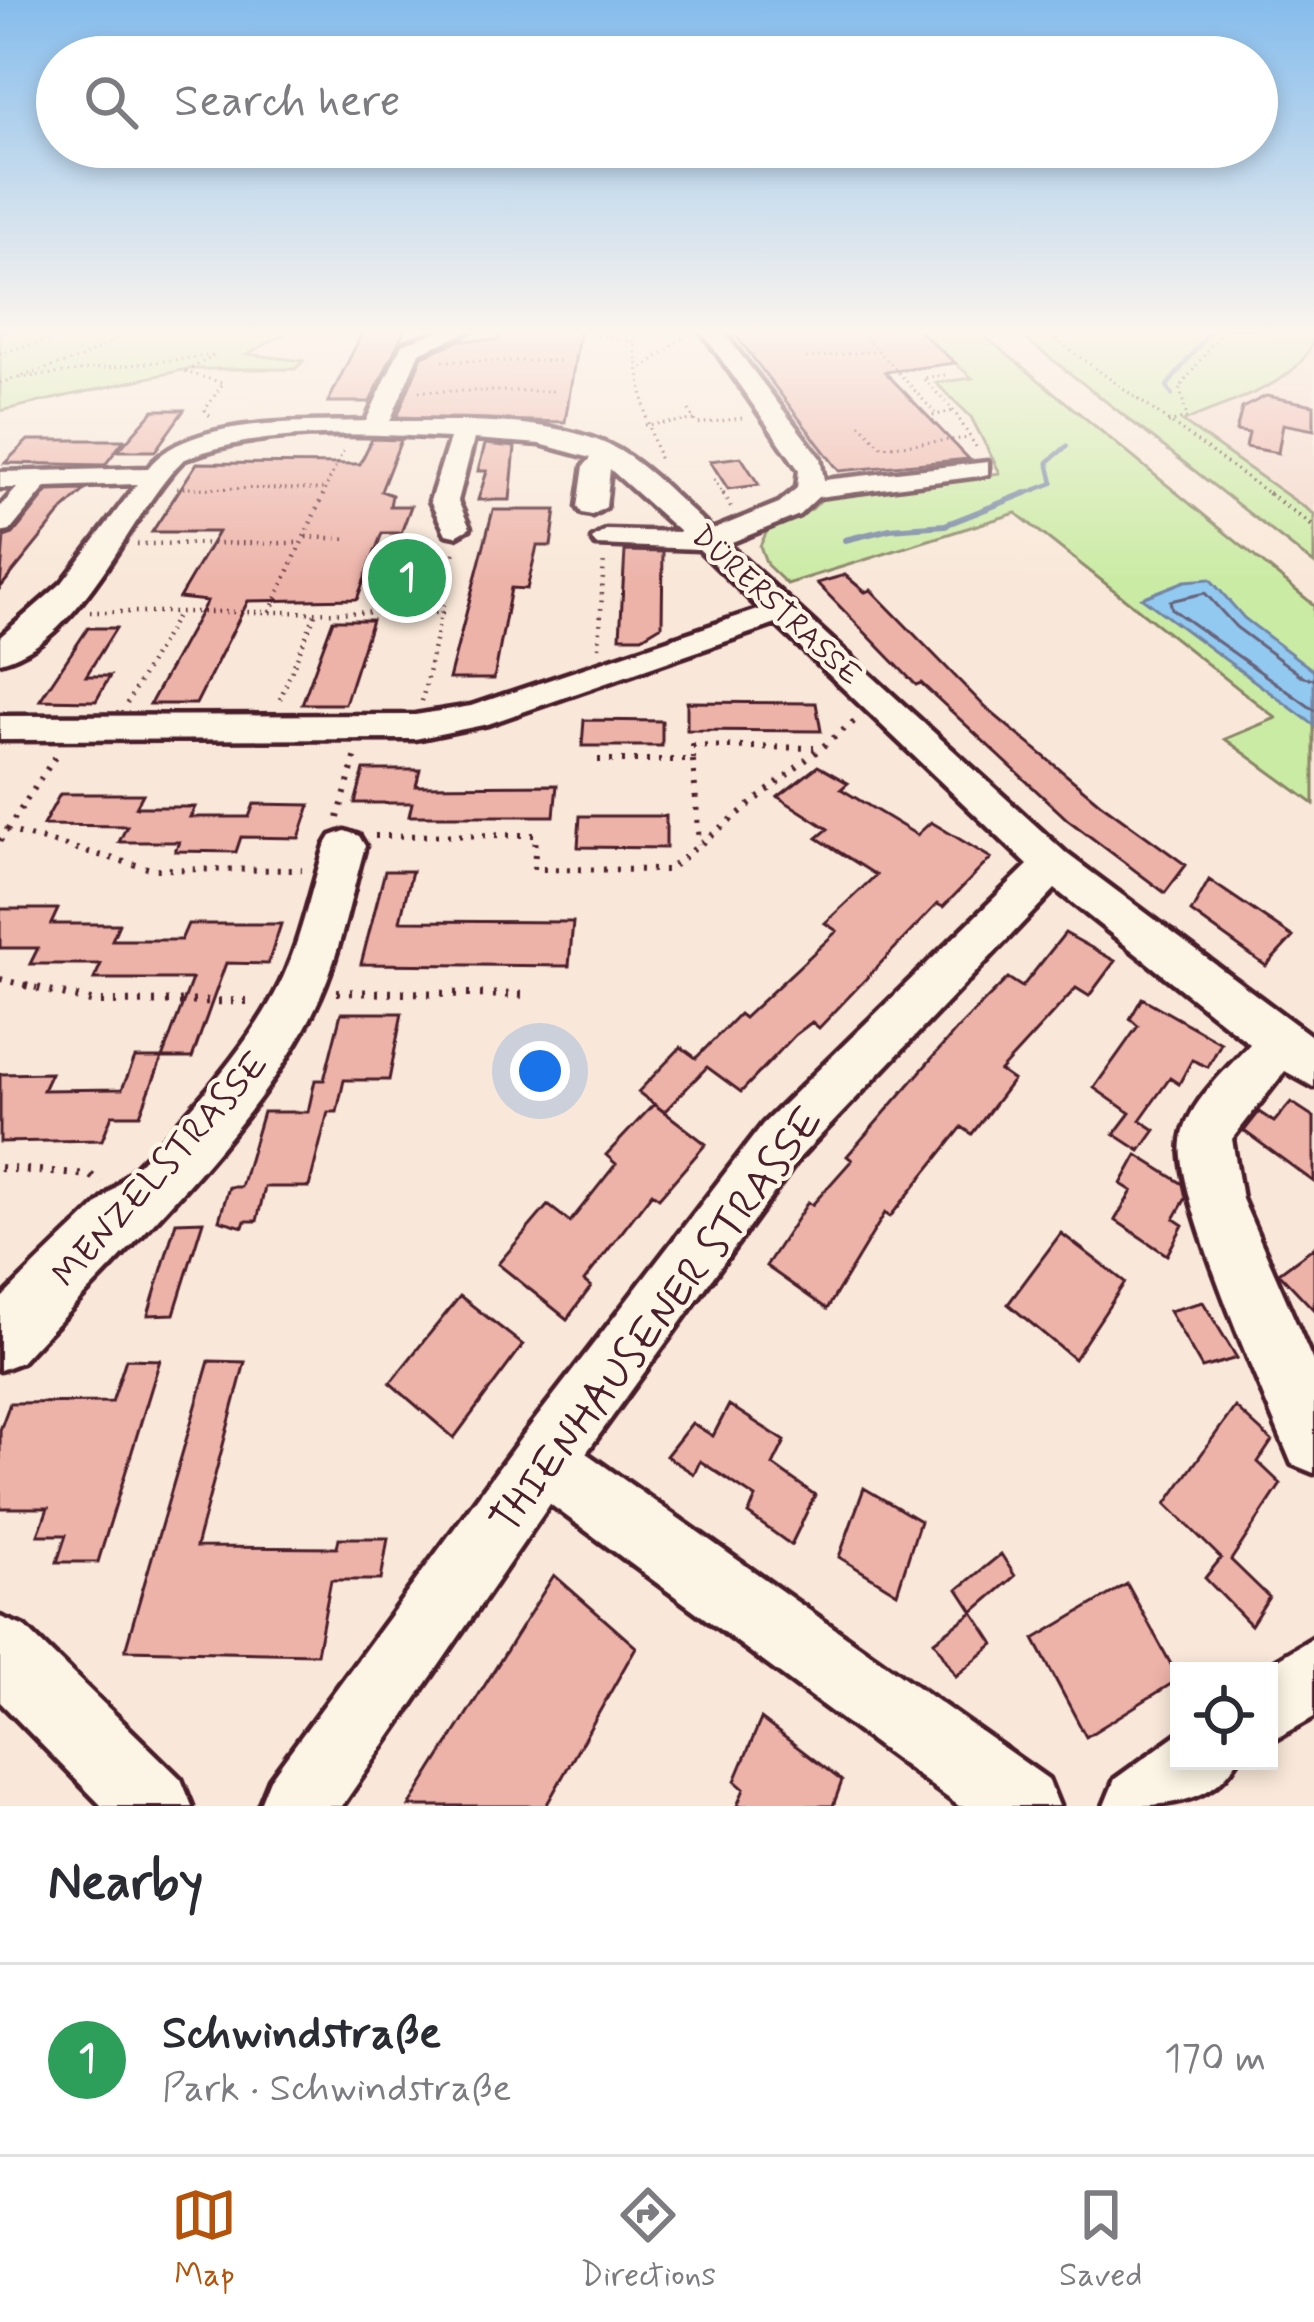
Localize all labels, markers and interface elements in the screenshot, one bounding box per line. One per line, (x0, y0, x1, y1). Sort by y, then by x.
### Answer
search box (36, 36, 1278, 168)
icon: search (78, 69, 144, 135)
text: Search here (174, 73, 401, 132)
street label: DÜRERSTRASSE (683, 517, 869, 695)
pin: 1 (368, 533, 446, 623)
your location (510, 1041, 570, 1101)
street label: MENZELSTRASSE (43, 1042, 280, 1298)
street label: THIENHAUSENER STRASSE (479, 1096, 837, 1546)
map controls (1170, 1662, 1278, 1770)
button: locate (1170, 1662, 1278, 1770)
text: Nearby (48, 1851, 203, 1917)
text: Schwindstraße (162, 2005, 441, 2064)
text: 1 (78, 2034, 96, 2085)
text: 170 m (1164, 2034, 1266, 2085)
text: Park · Schwindstraße (162, 2064, 512, 2115)
tab: Map (171, 2182, 237, 2298)
tab: Directions (580, 2182, 716, 2298)
tab: Saved (1059, 2182, 1143, 2298)

